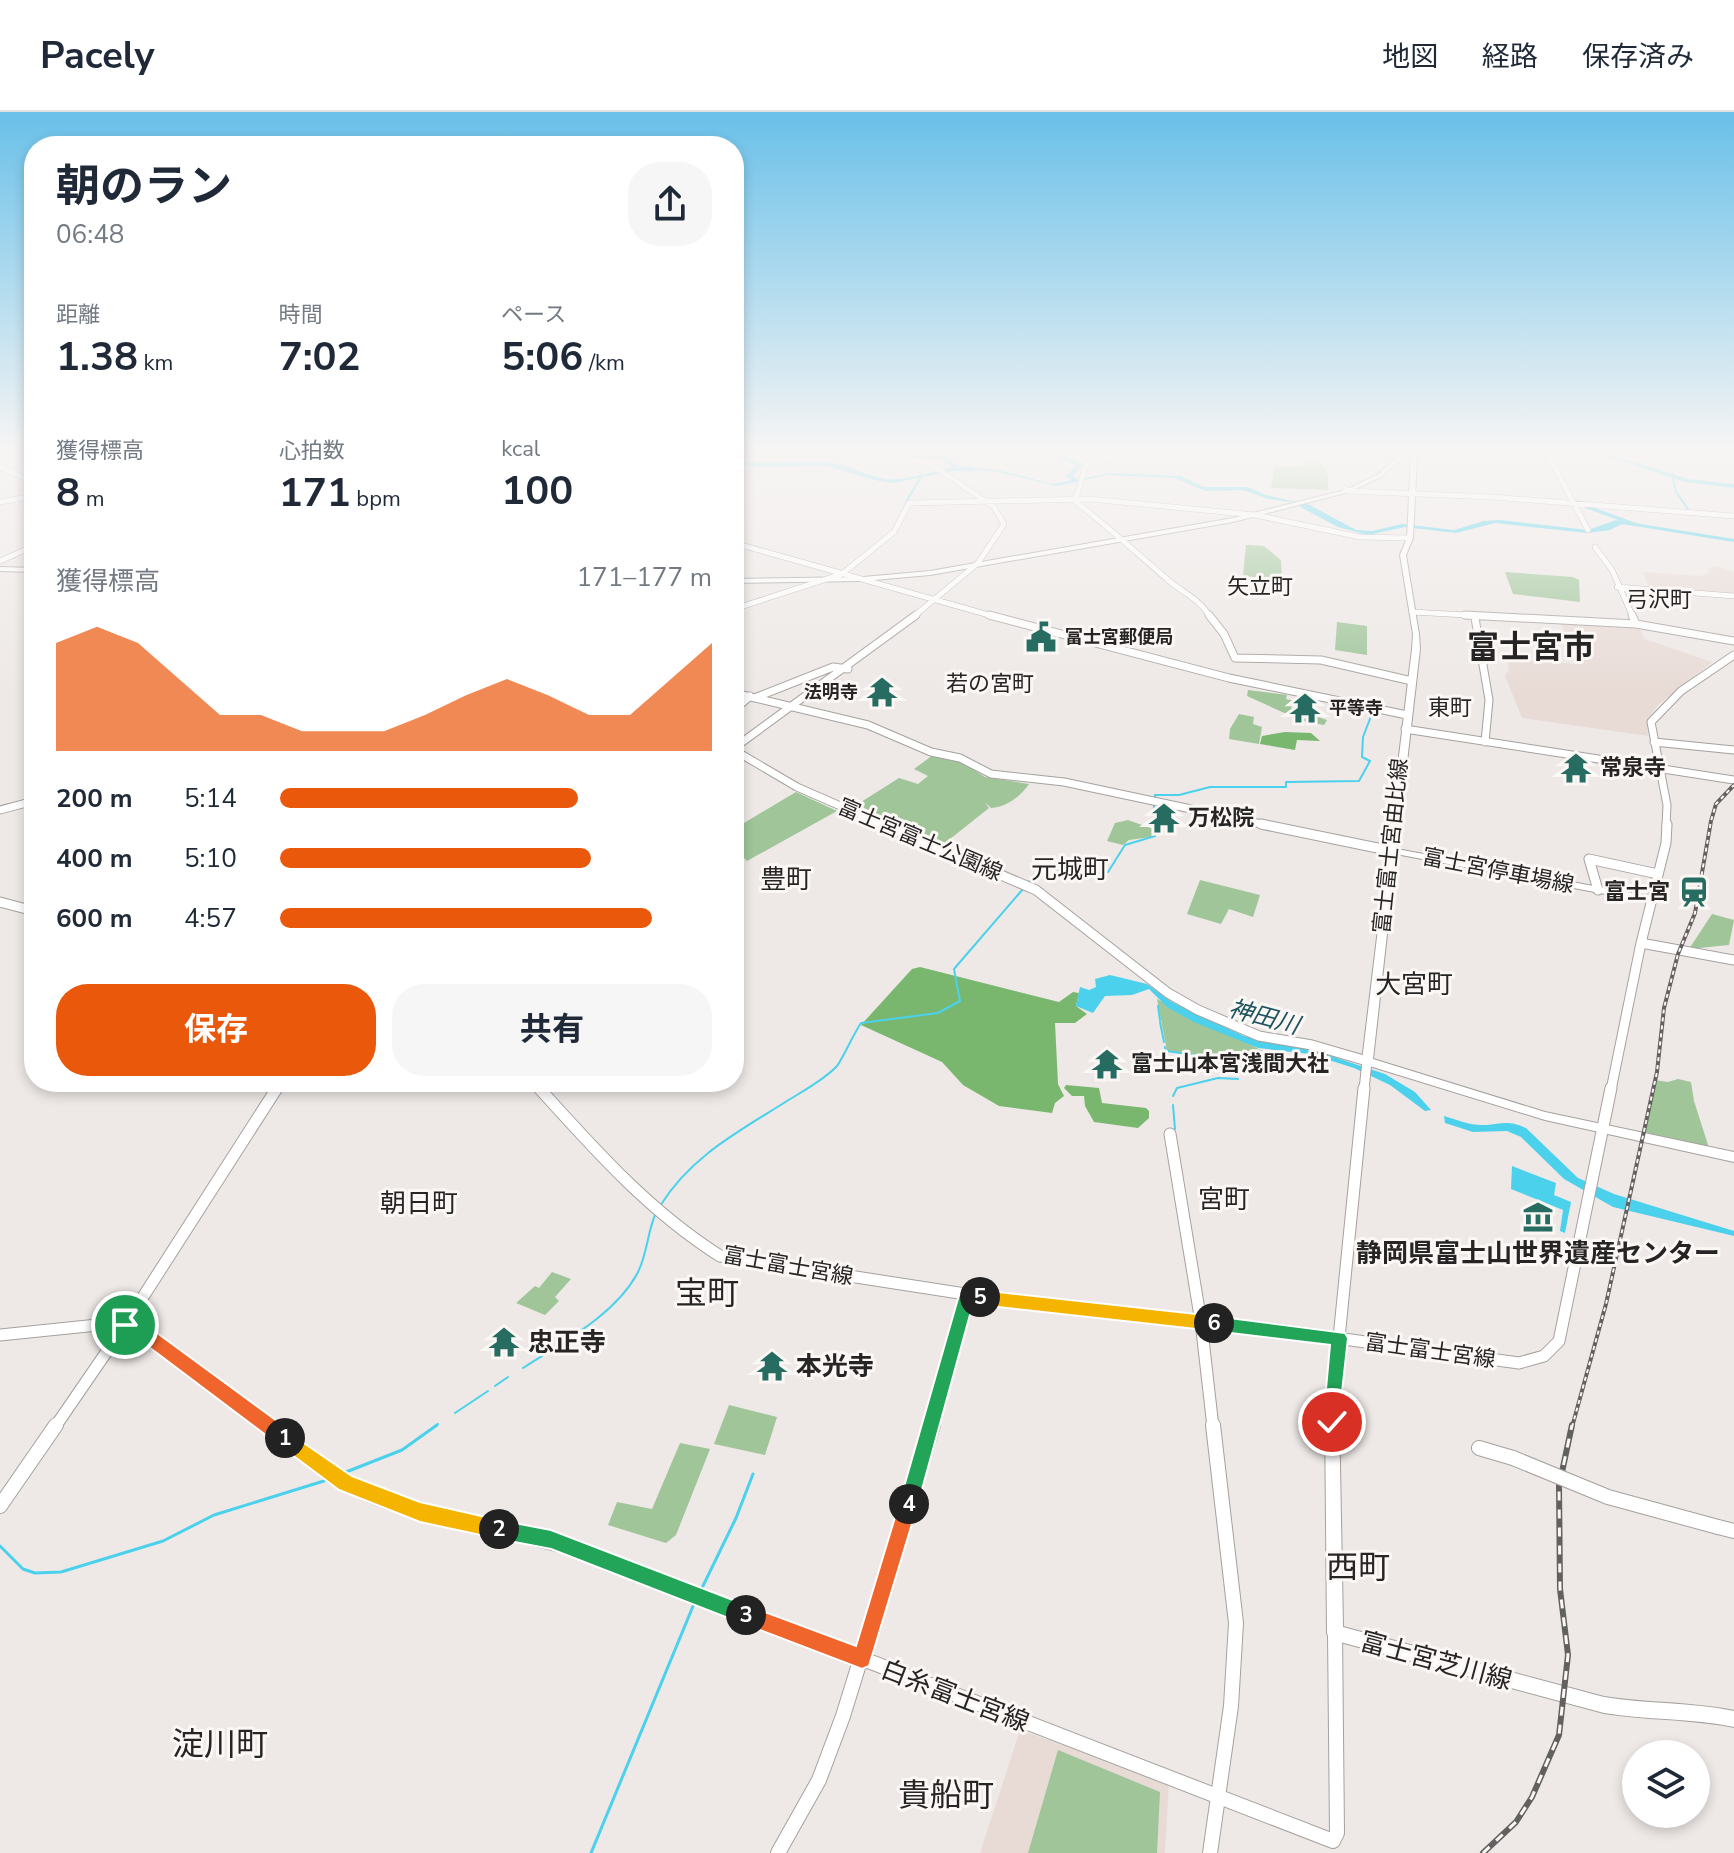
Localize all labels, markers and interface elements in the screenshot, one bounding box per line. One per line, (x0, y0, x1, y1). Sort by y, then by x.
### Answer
text: Pacely (40, 30, 154, 81)
text: 地図 (1382, 38, 1438, 76)
text: 経路 (1482, 38, 1538, 76)
text: 保存済み (1582, 38, 1694, 76)
text: 朝のラン (56, 157, 232, 217)
button: share (628, 162, 712, 246)
text: 06:48 (56, 217, 124, 252)
text: 距離 (56, 300, 100, 330)
text: 時間 (279, 300, 323, 330)
text: ペース (501, 300, 566, 330)
text: 1.38 (56, 330, 138, 384)
text: 7:02 (279, 330, 361, 384)
text: 5:06 (501, 330, 583, 384)
text: km (138, 348, 173, 378)
text: /km (583, 348, 625, 378)
text: kcal (501, 434, 540, 464)
text: 獲得標高 (56, 436, 144, 466)
text: 心拍数 (279, 436, 345, 466)
text: 100 (501, 464, 573, 518)
text: 8 (56, 466, 80, 520)
text: 171 (279, 466, 351, 520)
text: m (80, 484, 105, 514)
text: bpm (351, 484, 401, 514)
text: 171–177 m (576, 560, 712, 595)
text: 獲得標高 (56, 564, 160, 599)
district label: 矢立町 (1227, 572, 1293, 602)
district label: 弓沢町 (1626, 585, 1692, 615)
public building icon: 富士宮郵便局 (1024, 620, 1058, 654)
place label: 富士宮郵便局 (1065, 625, 1173, 649)
district label: 富士宮市 (1467, 626, 1595, 669)
district label: 若の宮町 (946, 669, 1034, 699)
temple icon: 法明寺 (865, 675, 899, 709)
place label: 法明寺 (804, 680, 858, 704)
temple icon: 平等寺 (1288, 691, 1322, 725)
district label: 東町 (1428, 693, 1472, 723)
place label: 平等寺 (1329, 696, 1383, 720)
temple icon: 常泉寺 (1559, 751, 1593, 785)
place label: 常泉寺 (1600, 753, 1666, 783)
street label: 富士富士宮由比線 (1367, 757, 1415, 935)
text: 200 m (56, 781, 133, 816)
text: 5:14 (184, 781, 237, 816)
street label: 富士宮富士公園線 (833, 792, 1007, 888)
temple icon: 万松院 (1147, 801, 1181, 835)
place label: 万松院 (1188, 803, 1254, 833)
text: 400 m (56, 841, 133, 876)
text: 5:10 (184, 841, 237, 876)
street label: 富士宮停車場線 (1420, 842, 1576, 900)
district label: 元城町 (1031, 852, 1109, 887)
district label: 豊町 (760, 862, 812, 897)
station icon: 富士宮 (1677, 875, 1711, 909)
place label: 富士宮 (1604, 877, 1670, 907)
text: 600 m (56, 901, 133, 936)
text: 4:57 (184, 901, 237, 936)
district label: 大宮町 (1375, 967, 1453, 1002)
button: 保存 (56, 984, 376, 1076)
button: 共有 (392, 984, 712, 1076)
water label: 神田川 (1225, 992, 1306, 1043)
temple icon: 富士山本宮浅間大社 (1090, 1047, 1124, 1081)
place label: 富士山本宮浅間大社 (1131, 1049, 1329, 1079)
district label: 宮町 (1198, 1182, 1250, 1217)
district label: 朝日町 (380, 1186, 458, 1221)
museum icon: 静岡県富士山世界遺産センター (1521, 1200, 1555, 1234)
place label: 静岡県富士山世界遺産センター (1356, 1236, 1720, 1271)
street label: 富士富士宮線 (720, 1240, 856, 1292)
district label: 宝町 (675, 1272, 739, 1315)
pin: 5 (960, 1277, 1000, 1317)
text: 5 (973, 1282, 987, 1312)
pin (91, 1291, 159, 1359)
icon: arrive (103, 1303, 147, 1347)
pin: 6 (1194, 1303, 1234, 1343)
text: 6 (1207, 1308, 1221, 1338)
temple icon: 忠正寺 (487, 1325, 521, 1359)
place label: 忠正寺 (528, 1325, 606, 1360)
street label: 富士富士宮線 (1363, 1327, 1497, 1375)
temple icon: 本光寺 (755, 1349, 789, 1383)
place label: 本光寺 (796, 1349, 874, 1384)
pin (1298, 1388, 1366, 1456)
icon: check (1310, 1400, 1354, 1444)
pin: 1 (265, 1418, 305, 1458)
text: 1 (278, 1423, 292, 1453)
pin: 4 (889, 1484, 929, 1524)
text: 4 (902, 1489, 916, 1519)
pin: 2 (479, 1509, 519, 1549)
text: 2 (492, 1514, 506, 1544)
district label: 西町 (1326, 1546, 1390, 1589)
pin: 3 (726, 1595, 766, 1635)
text: 3 (739, 1600, 753, 1630)
street label: 富士宮芝川線 (1356, 1624, 1516, 1698)
street label: 白糸富士宮線 (876, 1652, 1034, 1740)
district label: 淀川町 (172, 1723, 268, 1766)
map controls (1622, 1740, 1710, 1828)
button: layers (1622, 1740, 1710, 1828)
district label: 貴船町 (898, 1774, 994, 1817)

